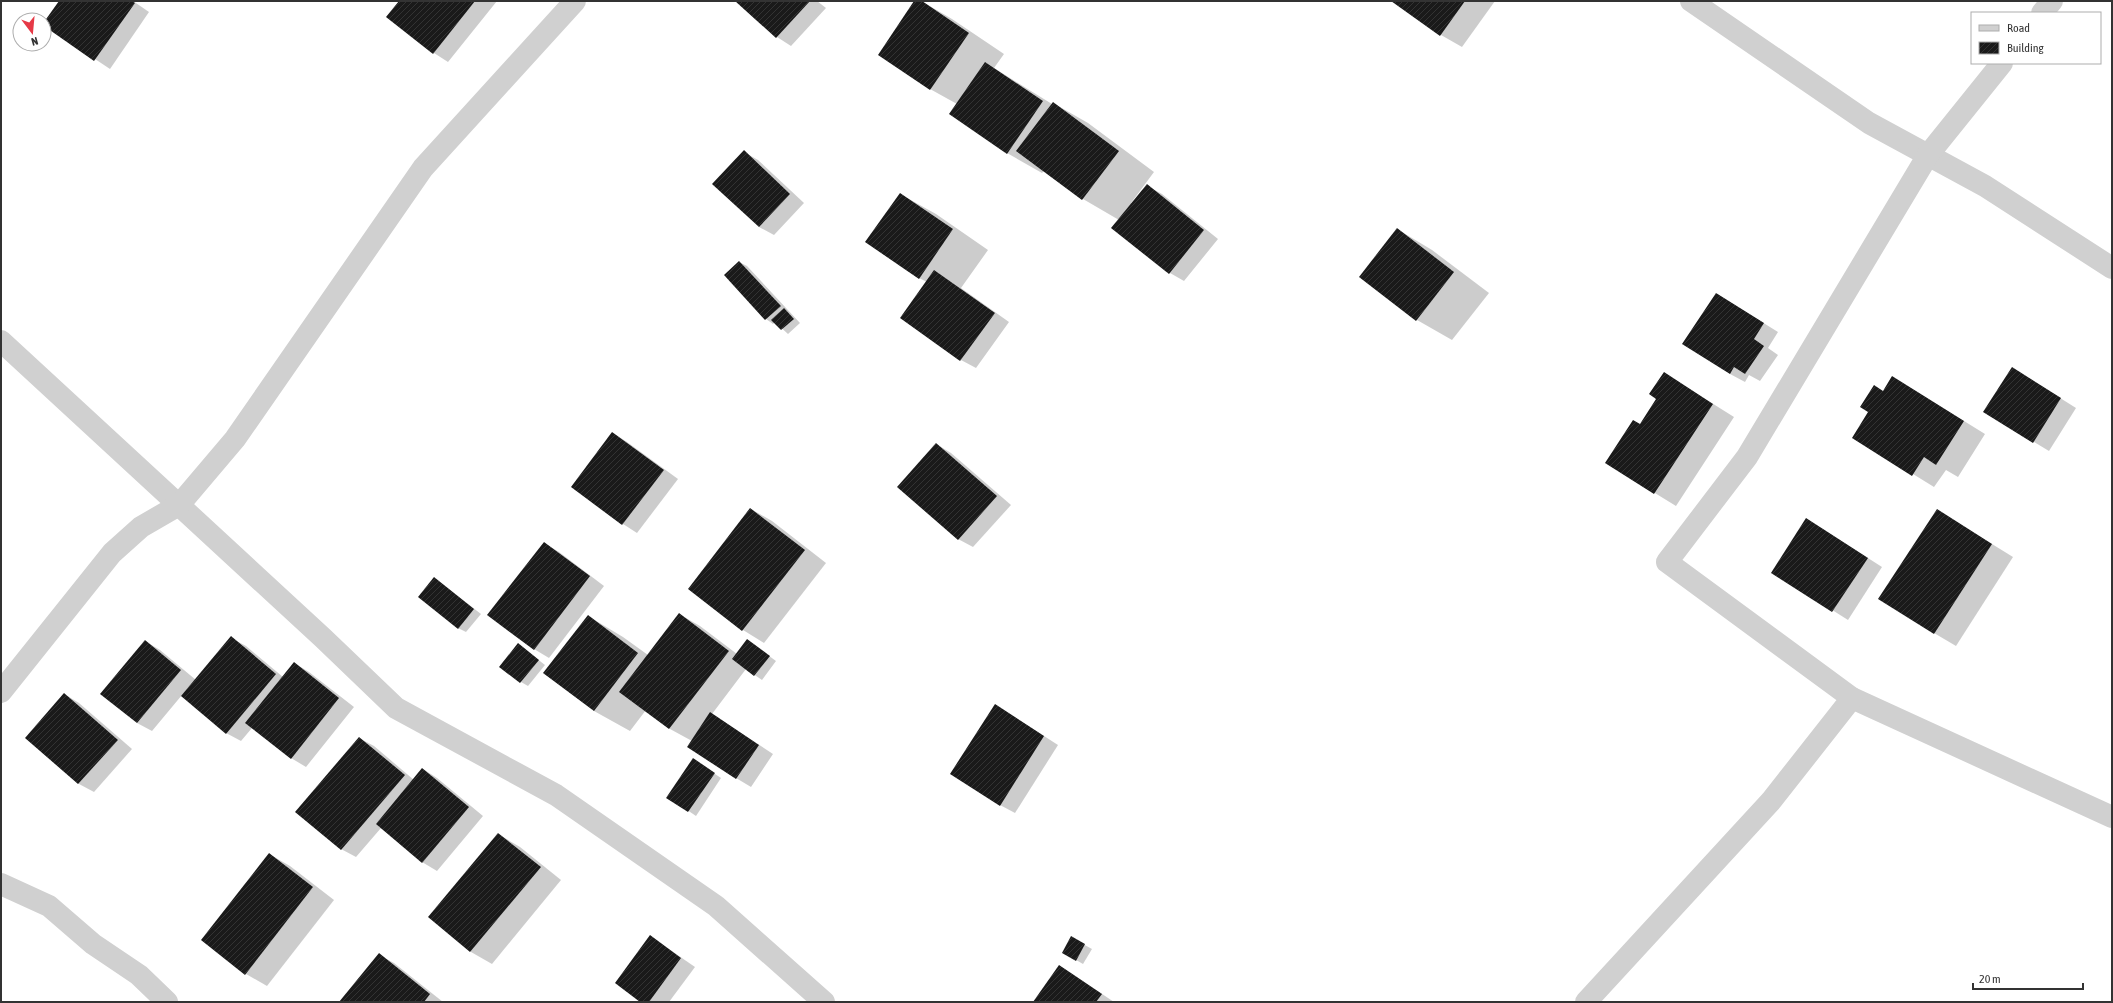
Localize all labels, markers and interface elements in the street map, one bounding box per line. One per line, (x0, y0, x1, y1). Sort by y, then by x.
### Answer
north arrow (12, 12, 52, 52)
legend (1971, 12, 2101, 64)
text: Road (2007, 21, 2030, 35)
text: N (30, 35, 40, 48)
text: Building (2007, 41, 2045, 55)
scale bar (1973, 965, 2083, 991)
text: 20 m (1979, 972, 2001, 986)

